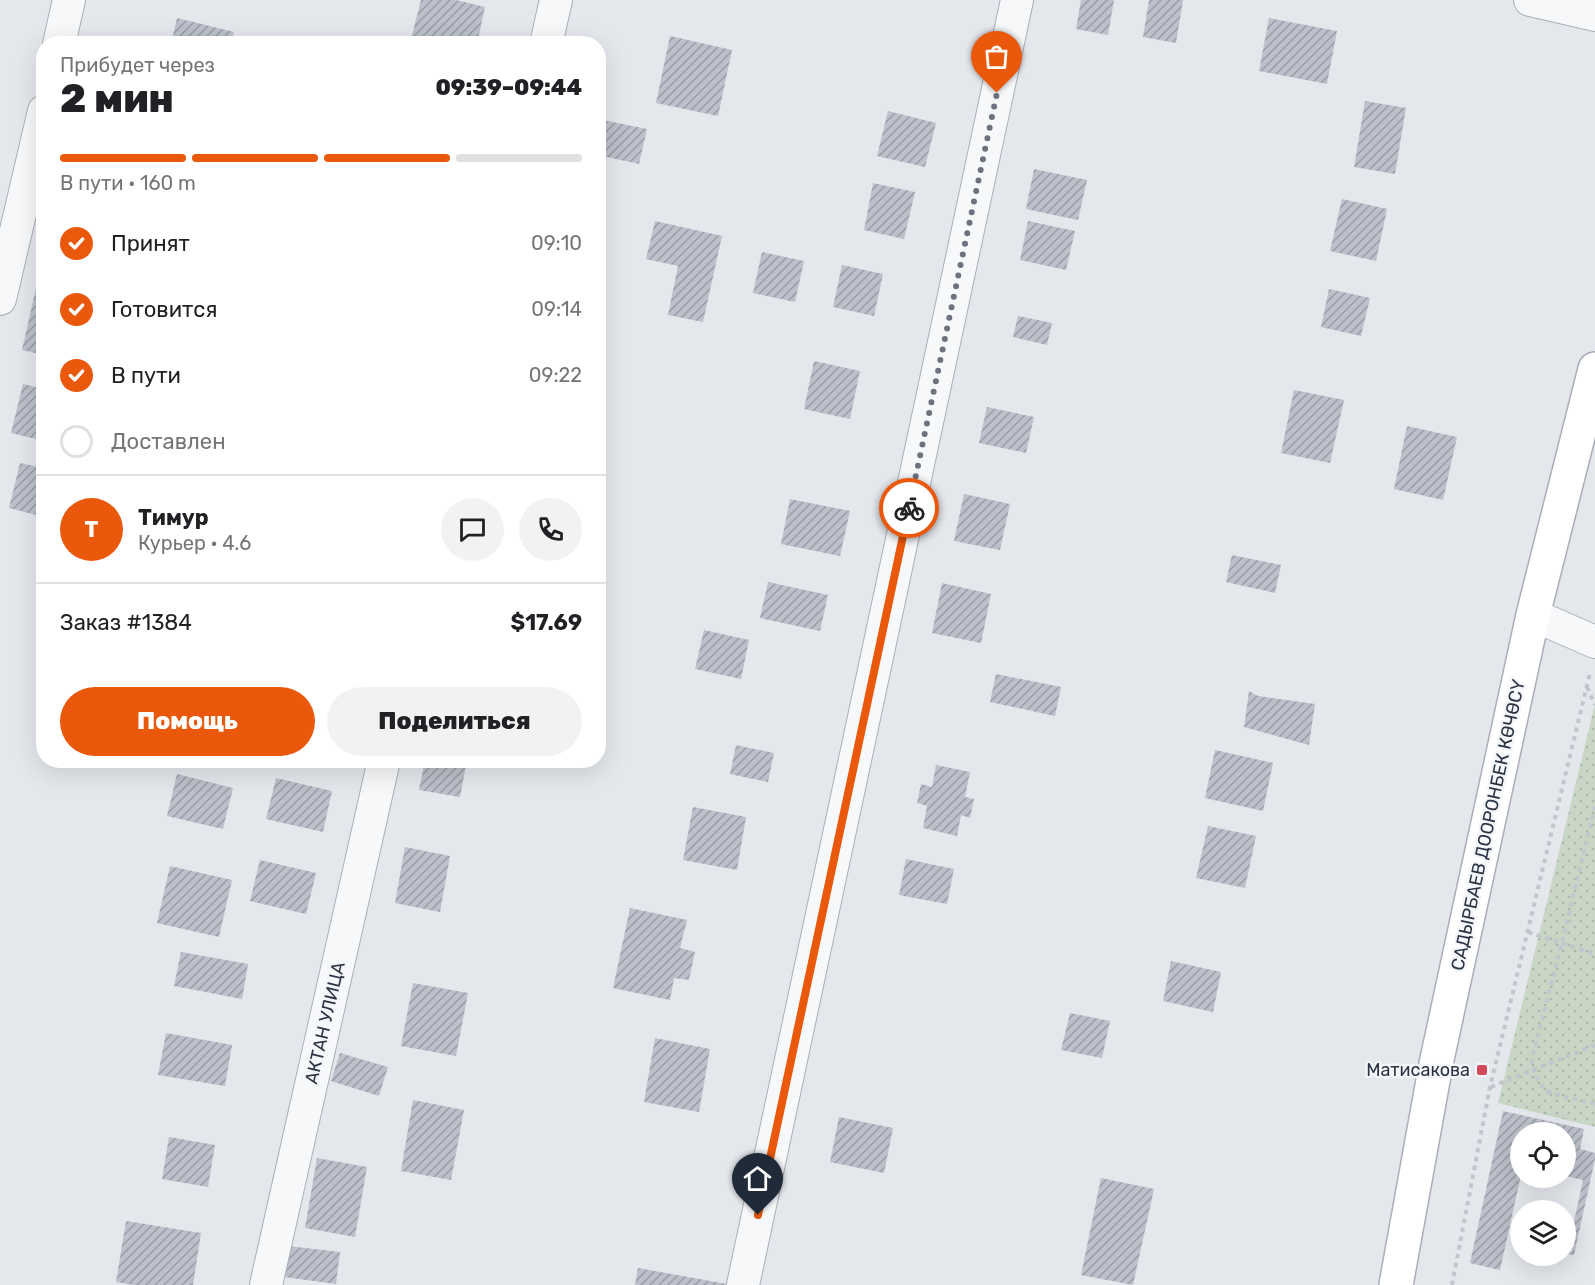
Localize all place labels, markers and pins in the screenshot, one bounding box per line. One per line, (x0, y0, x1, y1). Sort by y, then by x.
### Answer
pin (971, 31, 1022, 93)
place label: Матисакова (1366, 1059, 1470, 1081)
marker: Матисакова (1475, 1063, 1489, 1077)
pin (732, 1153, 783, 1215)

